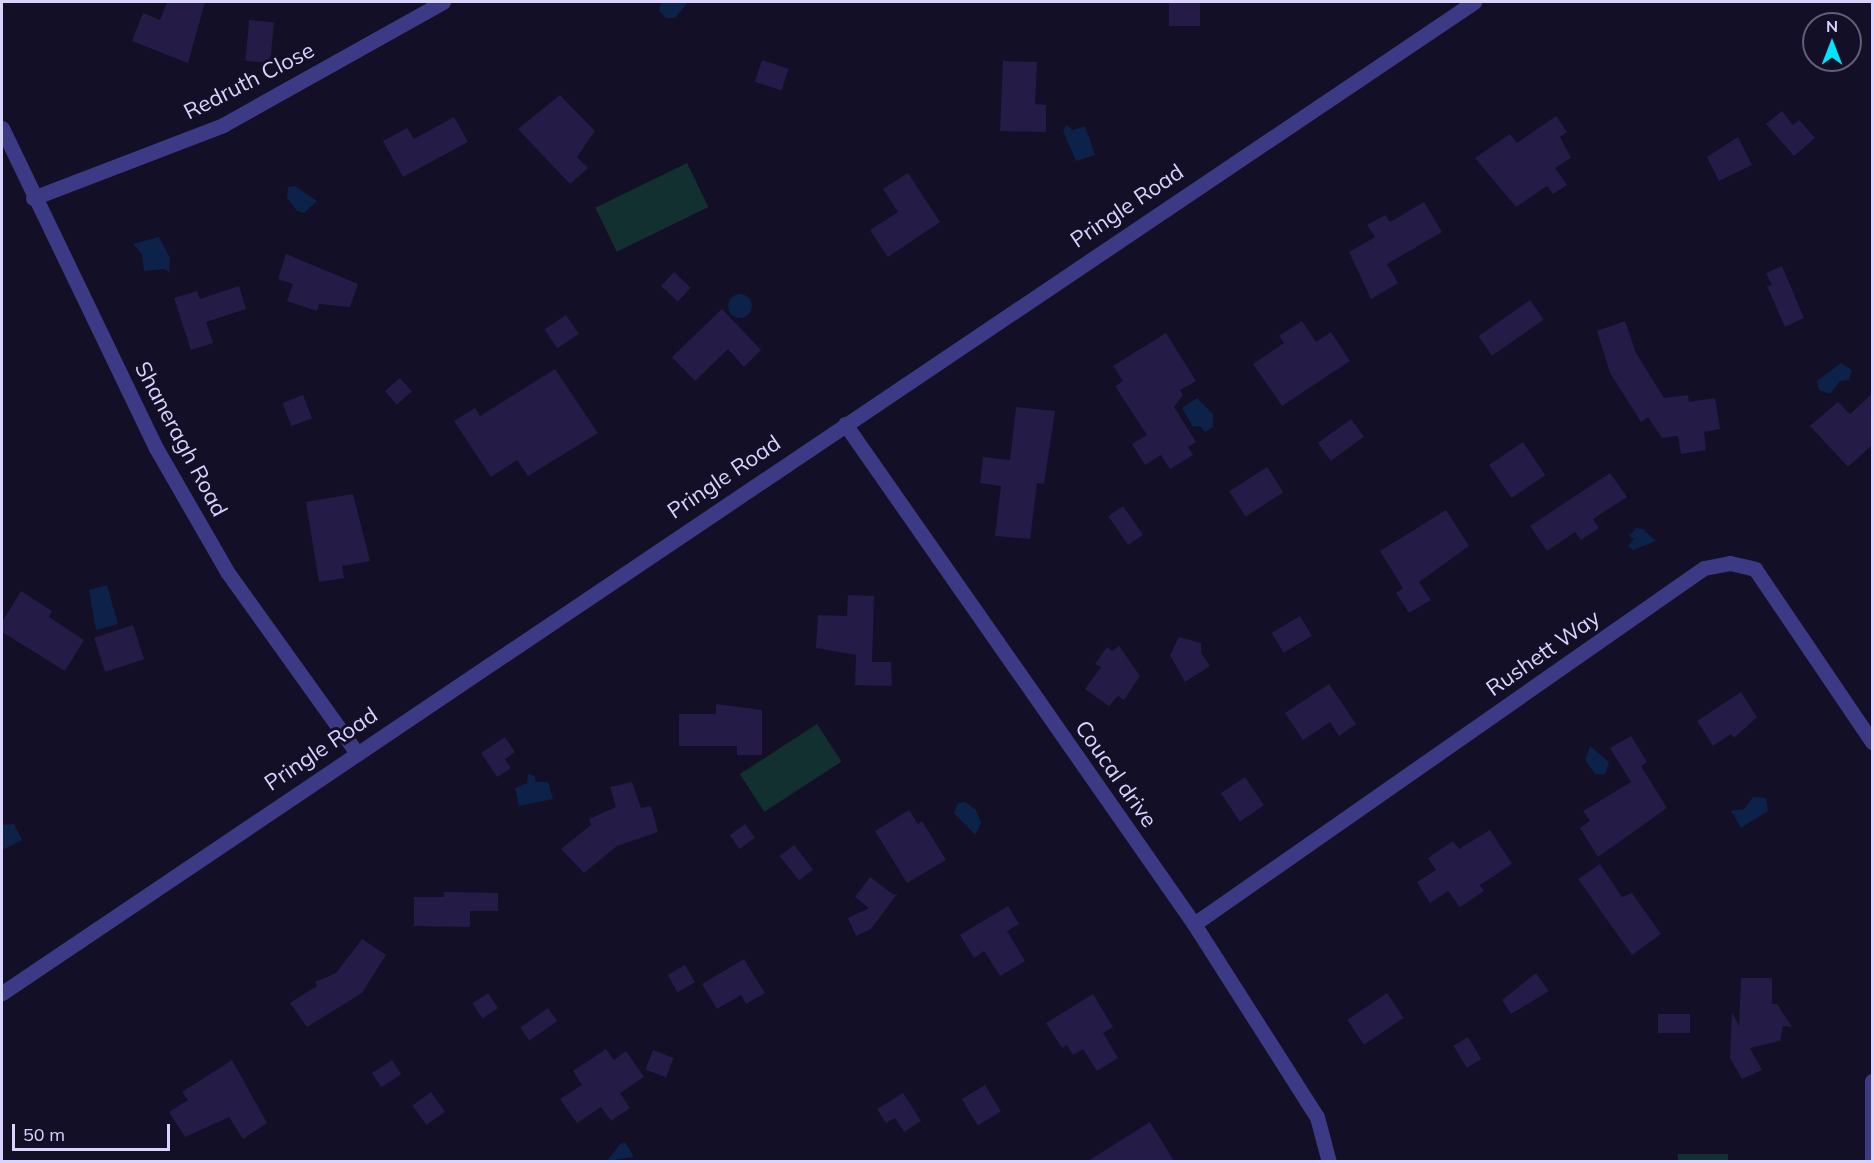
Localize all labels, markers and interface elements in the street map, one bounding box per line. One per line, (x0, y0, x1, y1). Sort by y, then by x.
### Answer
north arrow (1802, 12, 1862, 72)
text: N (1826, 16, 1838, 36)
street label: Redruth Close (179, 37, 319, 125)
street label: Pringle Road (1066, 159, 1188, 253)
street label: Shaneragh Road (129, 357, 233, 521)
street label: Pringle Road (663, 430, 785, 524)
street label: Rushett Way (1481, 604, 1605, 702)
street label: Pringle Road (260, 702, 382, 796)
street label: Coucal drive (1070, 715, 1162, 833)
scale bar (15, 1112, 172, 1150)
text: 50 m (23, 1123, 65, 1146)

